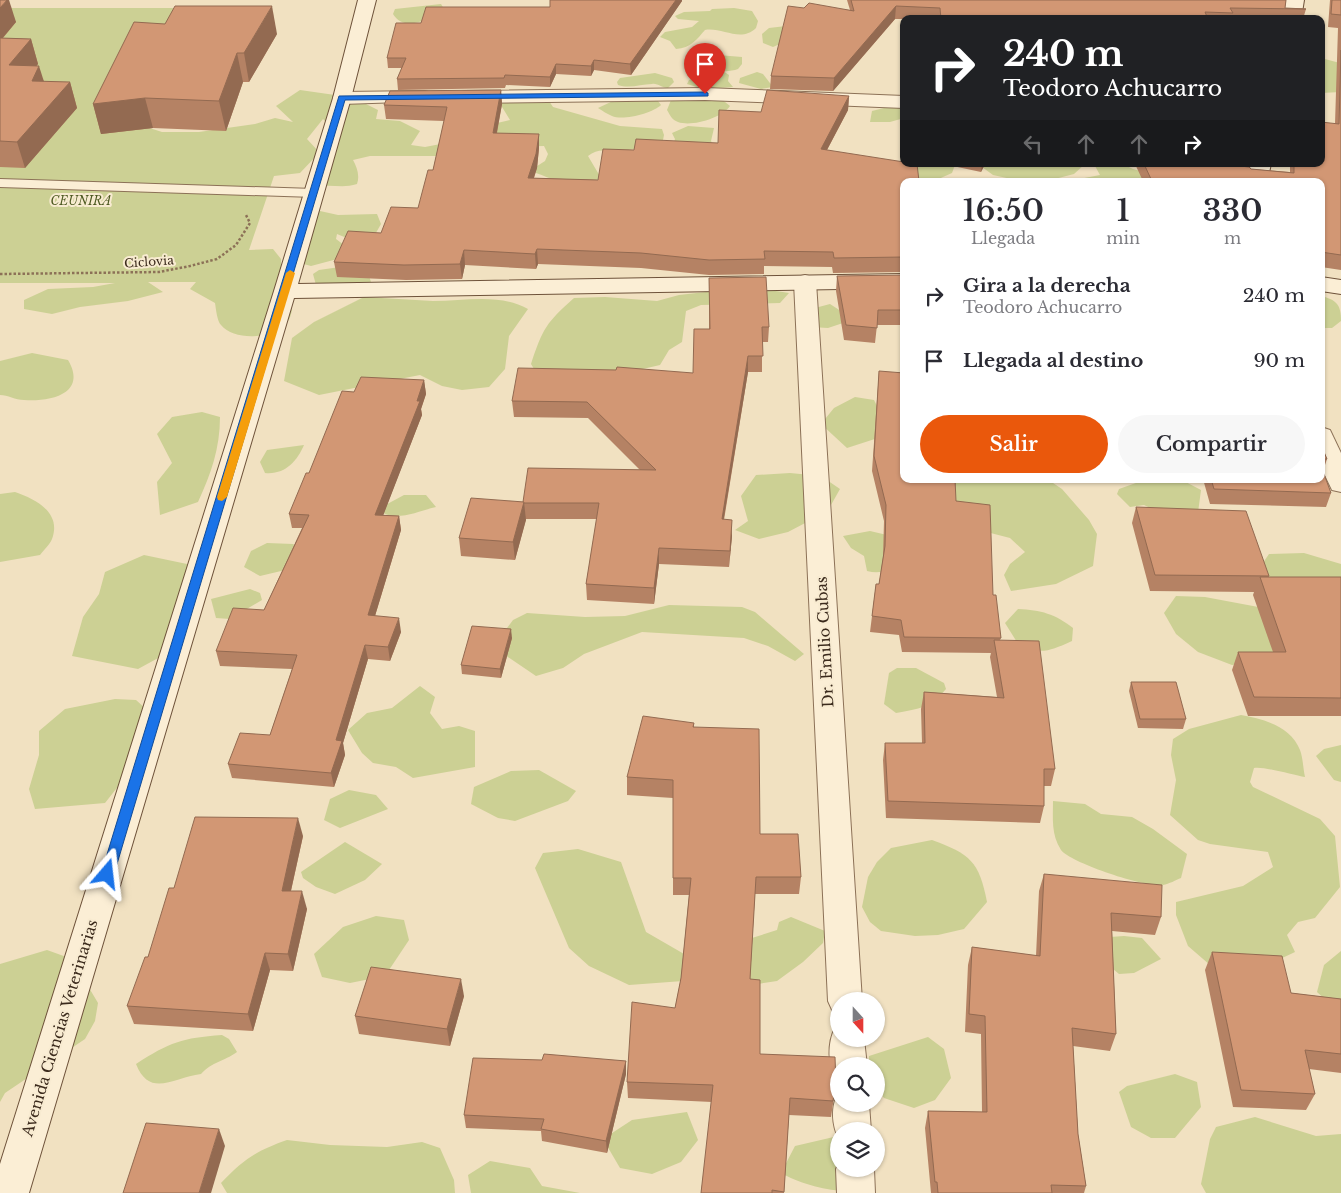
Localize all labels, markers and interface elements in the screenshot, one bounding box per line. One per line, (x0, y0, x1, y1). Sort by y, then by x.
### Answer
text: 240 m (1003, 32, 1123, 75)
icon: right (920, 35, 985, 100)
pin (684, 43, 726, 94)
icon: arrive (691, 50, 719, 78)
text: Teodoro Achucarro (1003, 75, 1222, 102)
icon: left (1019, 130, 1047, 158)
icon: ahead (1072, 130, 1100, 158)
icon: ahead (1125, 130, 1153, 158)
icon: right (1178, 130, 1206, 158)
text: 16:50 (962, 192, 1044, 229)
text: 1 (1117, 192, 1130, 229)
text: 330 (1202, 192, 1263, 229)
park label: CEUNIRA (51, 193, 111, 208)
text: Llegada (971, 228, 1035, 248)
text: min (1106, 228, 1140, 248)
text: m (1224, 228, 1241, 248)
street label: Ciclovia (124, 252, 175, 271)
text: Gira a la derecha (963, 274, 1131, 297)
icon: right (920, 282, 948, 310)
text: 240 m (1243, 284, 1305, 307)
text: Teodoro Achucarro (963, 297, 1122, 317)
icon: arrive (920, 347, 948, 375)
text: Llegada al destino (963, 349, 1143, 372)
text: 90 m (1253, 349, 1305, 372)
button: Salir (920, 415, 1108, 473)
button: Compartir (1118, 415, 1305, 473)
street label: Dr. Emilio Cubas (812, 576, 837, 708)
position arrow (80, 847, 132, 899)
street label: Avenida Ciencias Veterinarias (17, 917, 102, 1140)
north arrow (830, 992, 885, 1048)
map controls (830, 992, 885, 1177)
button: search (830, 1057, 885, 1112)
button: layers (830, 1122, 885, 1177)

